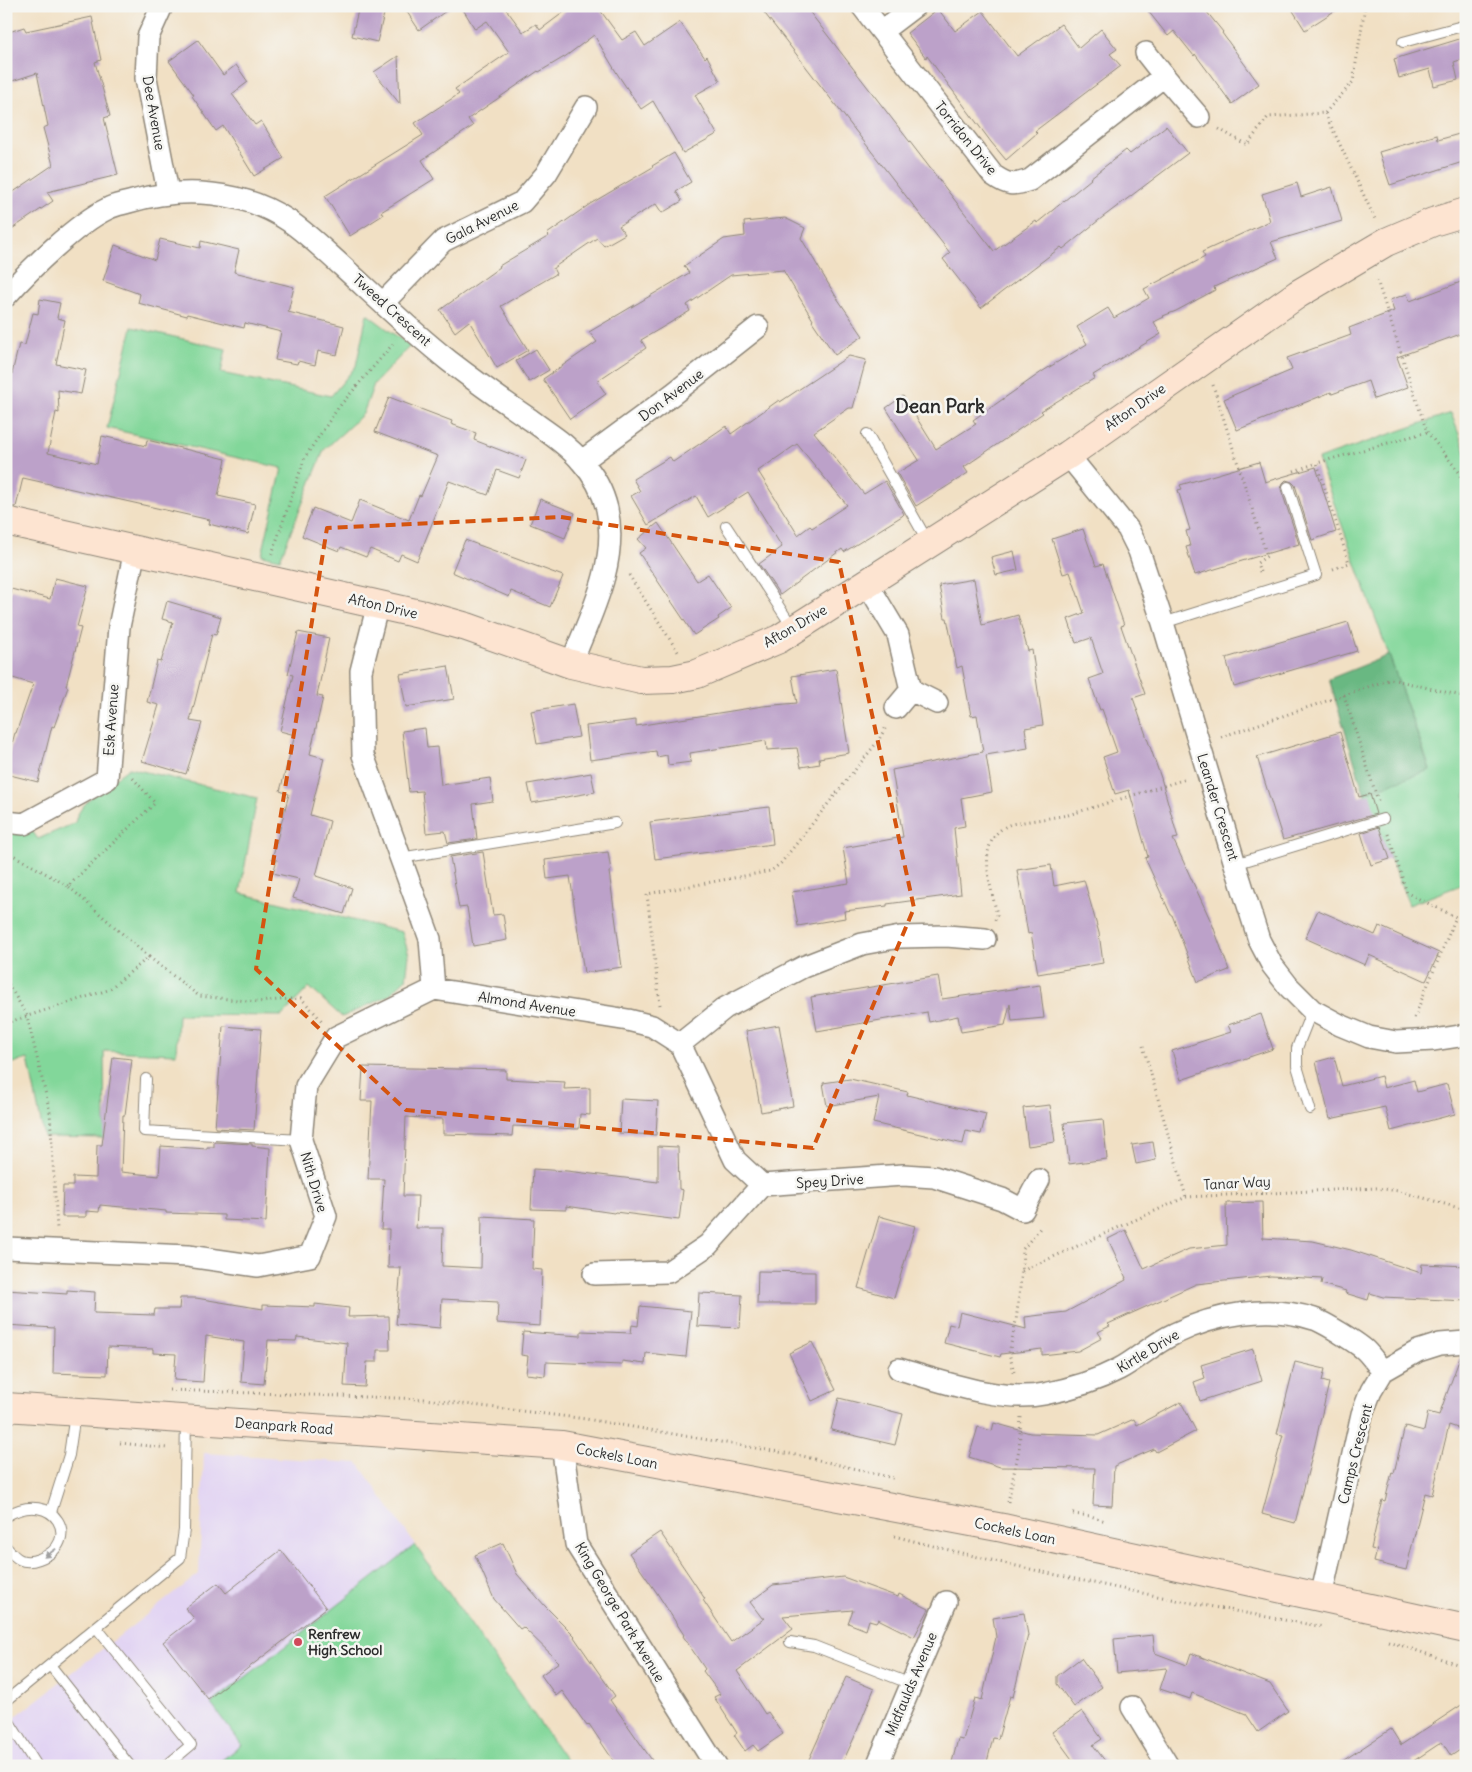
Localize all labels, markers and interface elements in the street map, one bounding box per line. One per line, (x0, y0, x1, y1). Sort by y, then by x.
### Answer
street label: Dee Avenue (139, 74, 169, 152)
street label: Torridon Drive (931, 98, 1001, 178)
street label: Gala Avenue (442, 196, 522, 248)
street label: Tweed Crescent (349, 270, 435, 350)
street label: Don Avenue (635, 365, 707, 425)
street label: Afton Drive (1101, 379, 1169, 435)
district label: Dean Park (895, 394, 985, 418)
street label: Afton Drive (347, 589, 419, 623)
street label: Afton Drive (760, 601, 830, 651)
street label: Esk Avenue (100, 683, 122, 757)
street label: Leander Crescent (1193, 751, 1243, 863)
street label: Almond Avenue (477, 987, 577, 1021)
street label: Nith Drive (296, 1150, 332, 1214)
street label: Spey Drive (796, 1170, 864, 1192)
street label: Tanar Way (1203, 1172, 1271, 1194)
street label: Kirtle Drive (1114, 1325, 1182, 1377)
street label: Camps Crescent (1334, 1402, 1376, 1506)
street label: Deanpark Road (234, 1414, 334, 1438)
street label: Cockels Loan (575, 1439, 659, 1473)
street label: Cockels Loan (973, 1514, 1057, 1548)
street label: King George Park Avenue (571, 1539, 669, 1685)
one-way arrow (43, 1548, 57, 1558)
place label: Renfrew High School (308, 1625, 382, 1659)
street label: Midfaulds Avenue (881, 1629, 941, 1739)
marker: Renfrew High School (292, 1636, 304, 1648)

